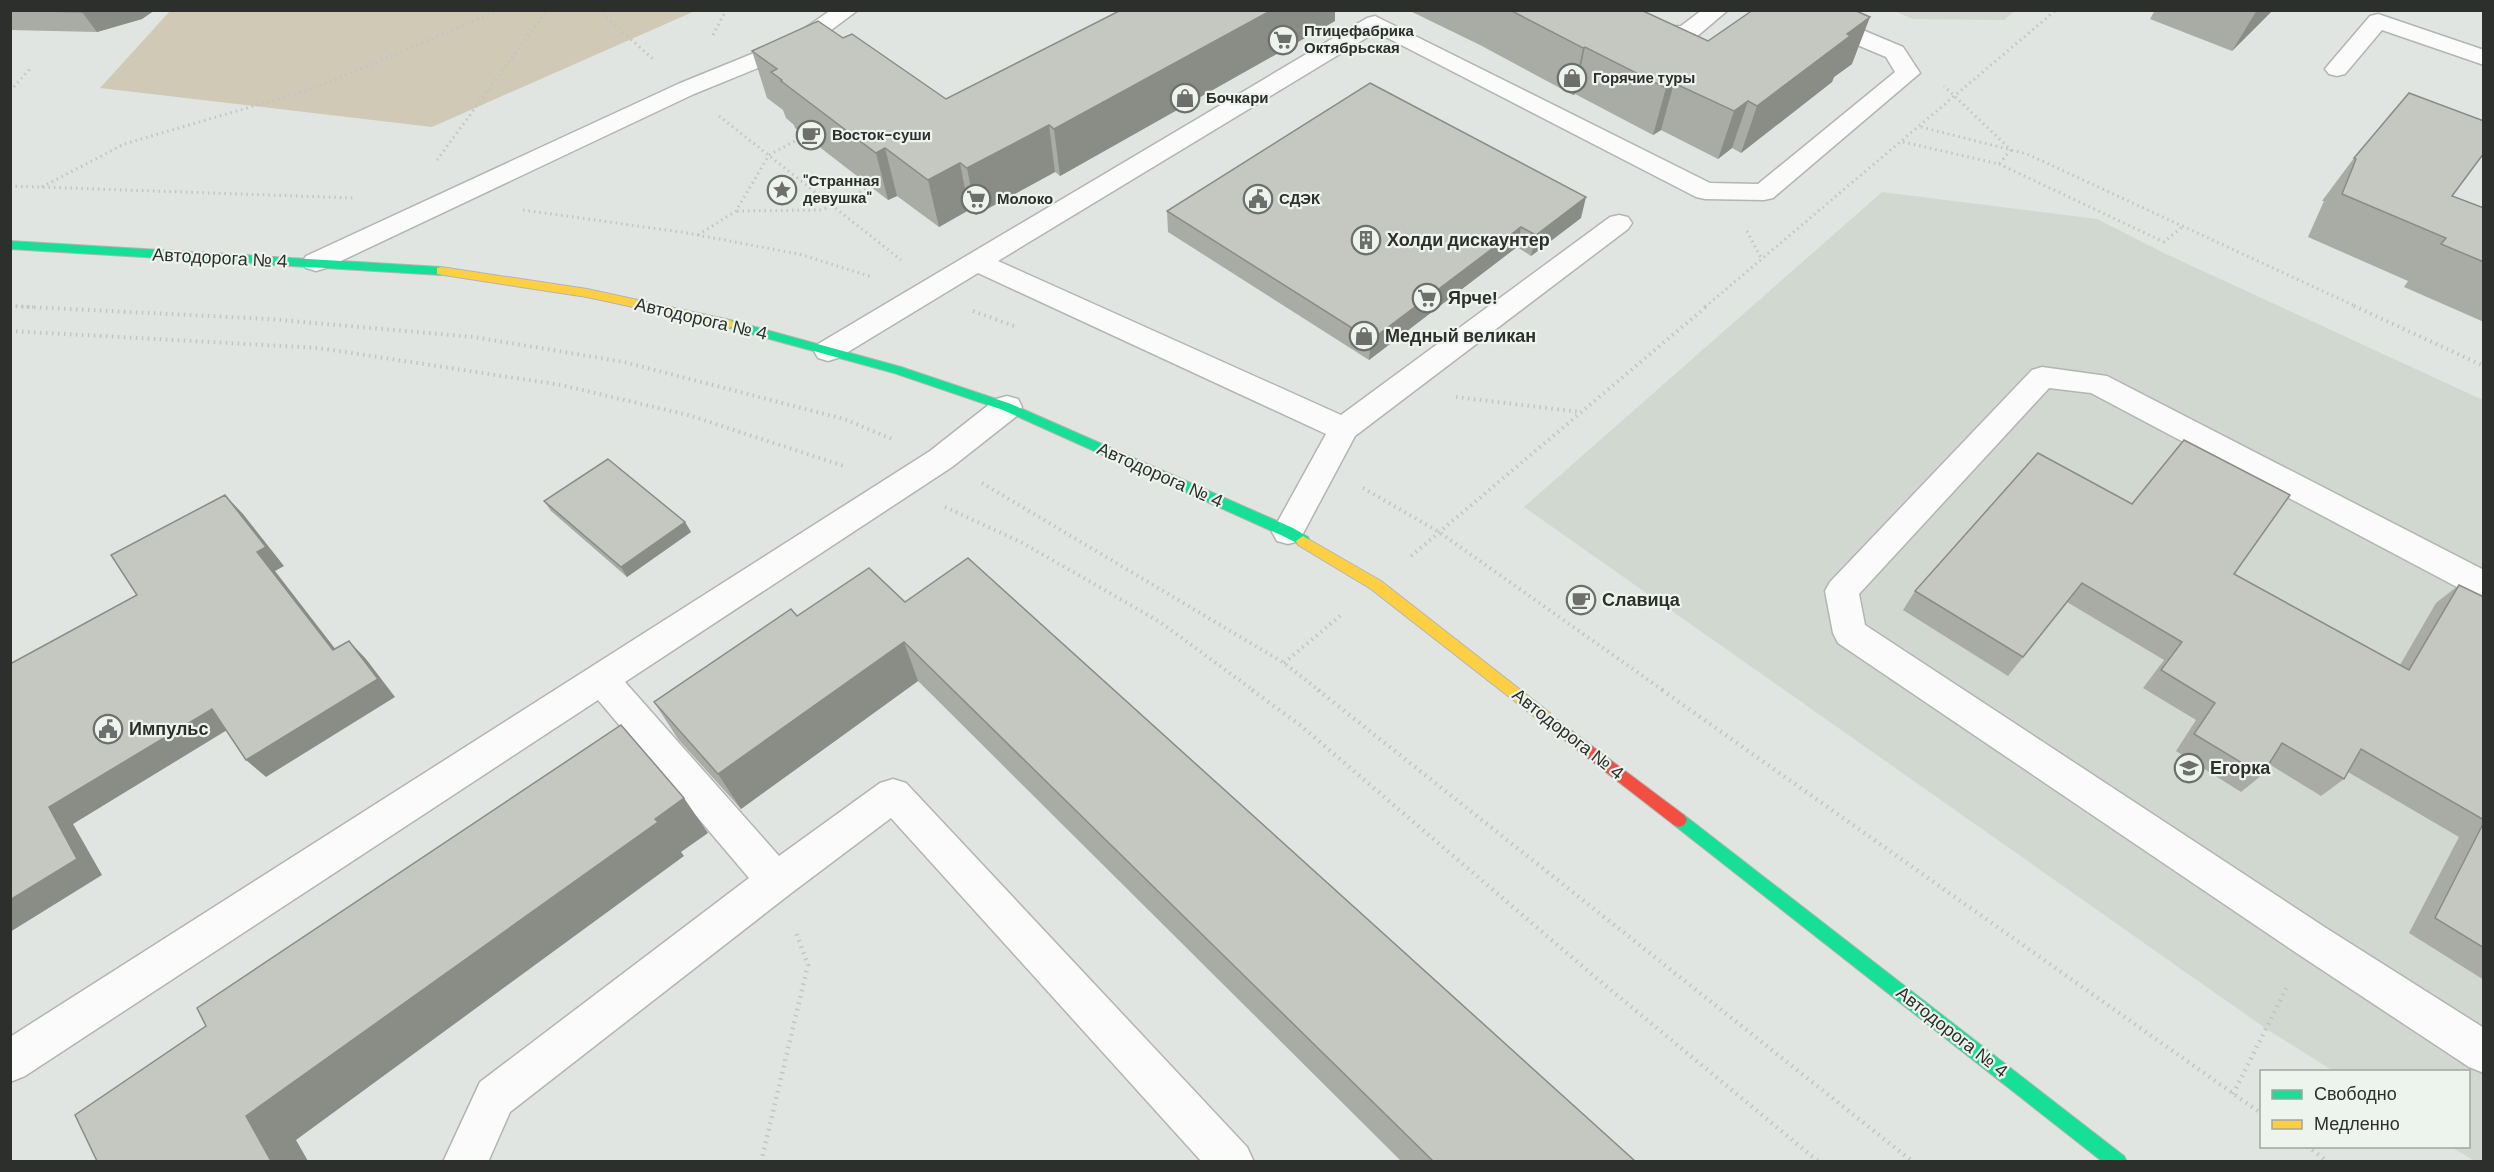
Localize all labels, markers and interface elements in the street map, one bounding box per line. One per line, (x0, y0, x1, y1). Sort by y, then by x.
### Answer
place label: Птицефабрика Октябрьская (1304, 21, 1415, 58)
supermarket icon: Птицефабрика Октябрьская (1267, 24, 1299, 56)
shop icon: Горячие туры (1556, 62, 1588, 94)
place label: Горячие туры (1593, 68, 1695, 88)
shop icon: Бочкари (1169, 82, 1201, 114)
place label: Бочкари (1206, 88, 1269, 108)
cafe icon: Восток-суши (795, 119, 827, 151)
place label: Восток-суши (832, 125, 931, 145)
place label: "Странная девушка" (803, 171, 879, 208)
place icon: "Странная девушка" (766, 174, 798, 206)
supermarket icon: Молоко (960, 183, 992, 215)
public building icon: СДЭК (1242, 183, 1274, 215)
place label: Молоко (997, 189, 1053, 209)
place label: СДЭК (1279, 189, 1321, 209)
building icon: Холди дискаунтер (1350, 224, 1382, 256)
place label: Холди дискаунтер (1387, 228, 1550, 252)
street label: Автодорога № 4 (152, 242, 288, 274)
supermarket icon: Ярче! (1411, 282, 1443, 314)
place label: Ярче! (1448, 286, 1498, 310)
street label: Автодорога № 4 (632, 292, 770, 346)
shop icon: Медный великан (1348, 320, 1380, 352)
place label: Медный великан (1385, 324, 1536, 348)
street label: Автодорога № 4 (1093, 437, 1227, 514)
cafe icon: Славица (1565, 584, 1597, 616)
place label: Славица (1602, 588, 1681, 612)
street label: Автодорога № 4 (1507, 683, 1629, 785)
public building icon: Импульс (92, 713, 124, 745)
place label: Импульс (129, 717, 208, 741)
school or university icon: Егорка (2173, 752, 2205, 784)
place label: Егорка (2210, 756, 2271, 780)
street label: Автодорога № 4 (1891, 981, 2013, 1083)
legend (2260, 1070, 2470, 1148)
text: Свободно (2314, 1082, 2397, 1106)
text: Медленно (2314, 1112, 2400, 1136)

